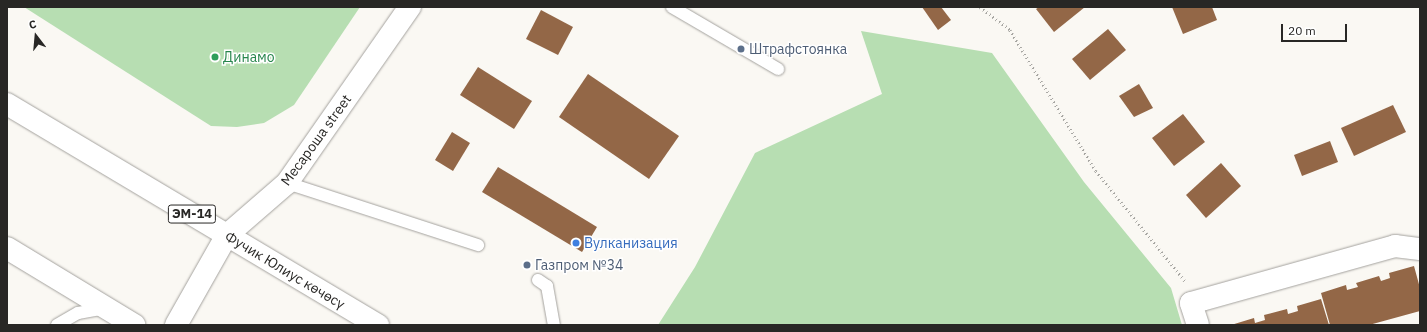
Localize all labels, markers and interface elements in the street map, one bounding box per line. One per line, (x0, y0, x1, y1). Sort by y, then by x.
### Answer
north arrow (16, 16, 56, 56)
scale bar (1283, 16, 1349, 42)
text: С (27, 17, 38, 32)
text: 20 m (1288, 23, 1316, 38)
place label: Штрафстоянка (749, 41, 847, 57)
marker: Штрафстоянка (736, 44, 746, 54)
place label: Динамо (223, 49, 275, 65)
marker: Динамо (210, 52, 220, 62)
street label: Месароша street (277, 91, 355, 189)
road number: ЭМ-14 (167, 203, 217, 225)
street label: Фучик Юлиус көчөсү (222, 228, 348, 312)
place label: Вулканизация (584, 235, 678, 251)
marker: Вулканизация (571, 238, 581, 248)
place label: Газпром №34 (535, 257, 623, 273)
marker: Газпром №34 (522, 260, 532, 270)

